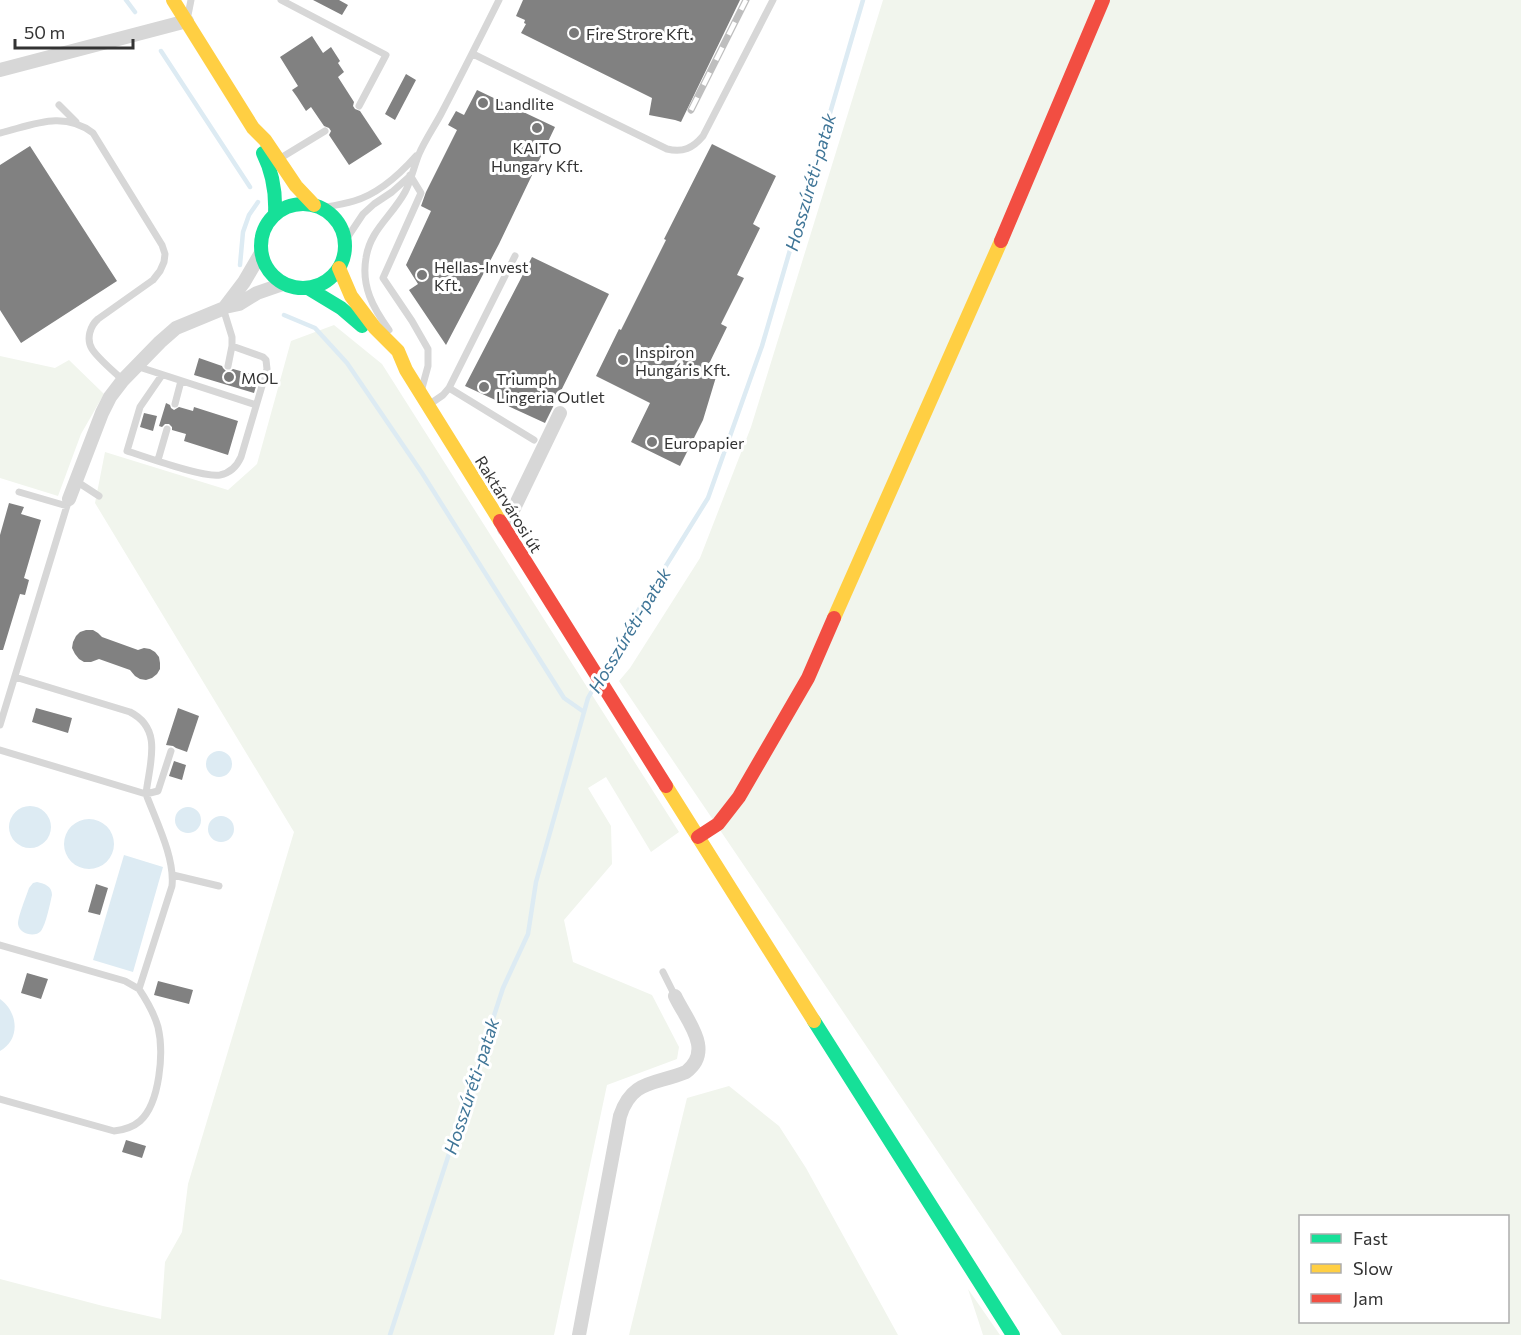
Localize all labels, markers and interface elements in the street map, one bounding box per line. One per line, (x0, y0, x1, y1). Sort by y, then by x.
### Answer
scale bar (15, 12, 134, 50)
text: 50 m (24, 21, 65, 43)
place label: Fire Strore Kft. (586, 24, 693, 43)
marker: Fire Strore Kft. (567, 26, 581, 40)
place label: Landlite (495, 94, 554, 113)
marker: Landlite (476, 96, 490, 110)
water label: Hosszúréti-patak (780, 110, 840, 253)
marker: KAITO Hungary Kft. (530, 121, 544, 135)
place label: KAITO Hungary Kft. (491, 138, 583, 175)
place label: Hellas-Invest Kft. (434, 257, 529, 294)
marker: Hellas-Invest Kft. (415, 268, 429, 282)
place label: Inspiron Hungáris Kft. (635, 342, 730, 379)
marker: Inspiron Hungáris Kft. (616, 353, 630, 367)
place label: MOL (241, 368, 278, 387)
place label: Triumph Lingeria Outlet (496, 369, 605, 406)
marker: MOL (222, 370, 236, 384)
marker: Triumph Lingeria Outlet (477, 380, 491, 394)
place label: Europapier (664, 433, 745, 452)
marker: Europapier (645, 435, 659, 449)
street label: Raktárvárosi út (472, 452, 547, 556)
water label: Hosszúréti-patak (583, 562, 676, 696)
water label: Hosszúréti-patak (439, 1014, 504, 1157)
legend (1299, 1215, 1509, 1323)
text: Fast (1353, 1227, 1388, 1249)
text: Slow (1353, 1257, 1393, 1279)
text: Jam (1353, 1287, 1383, 1309)

